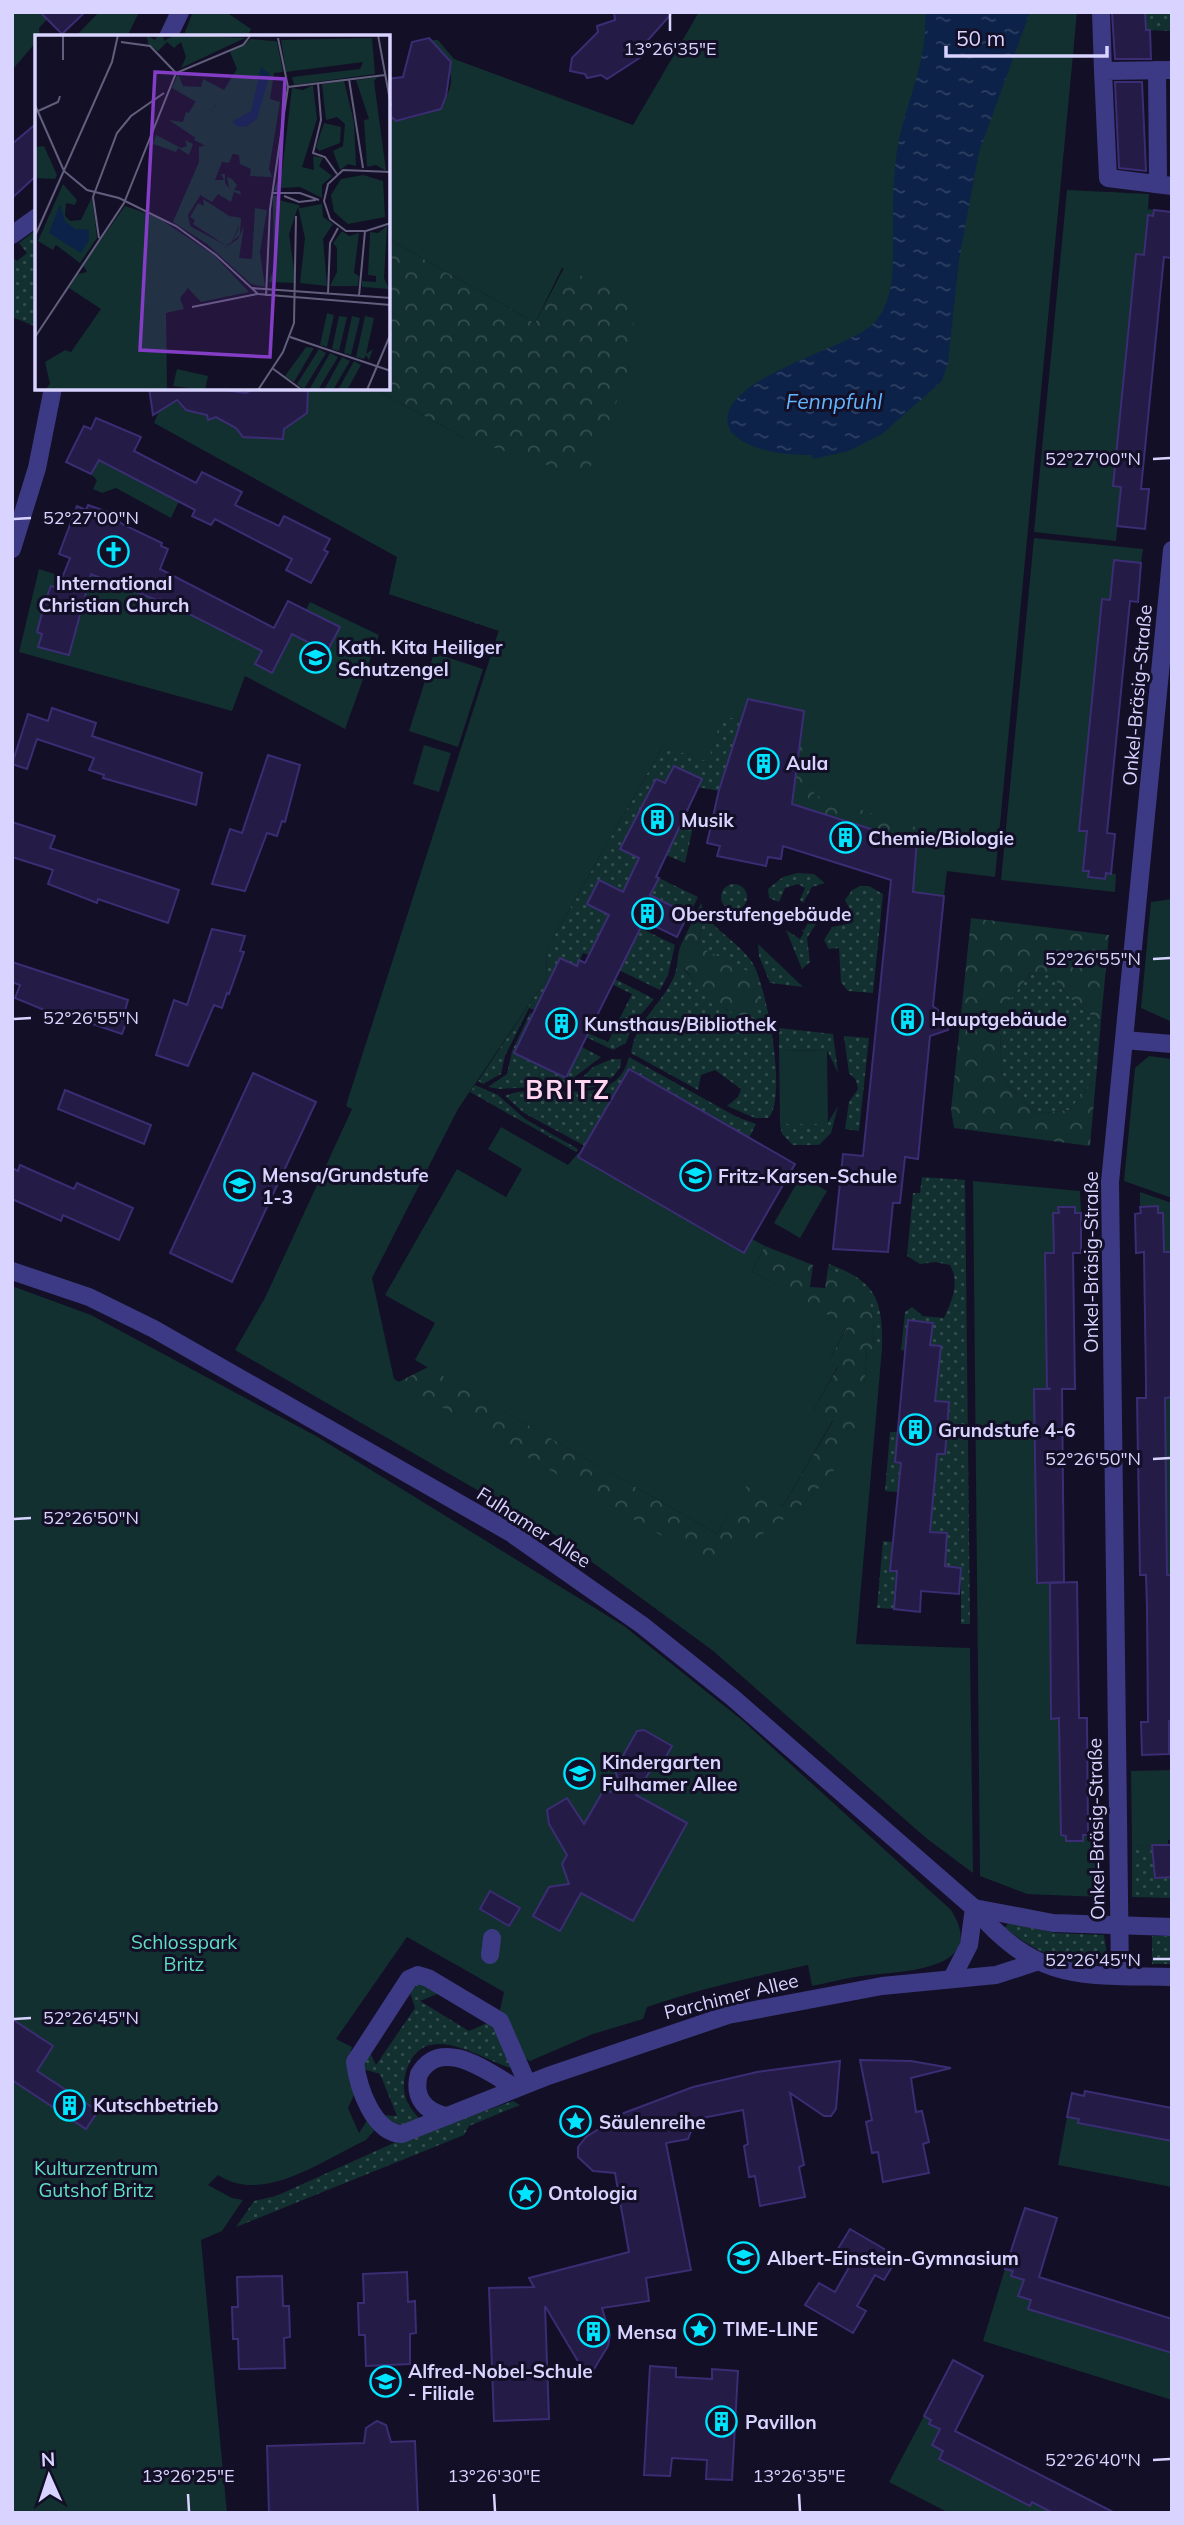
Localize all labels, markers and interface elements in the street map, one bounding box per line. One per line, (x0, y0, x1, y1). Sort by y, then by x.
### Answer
scale bar (946, 14, 1107, 58)
text: 50 m (956, 25, 1005, 51)
inset map (35, 35, 390, 390)
text: 13°26'35"E (623, 37, 717, 60)
water label: Fennpfuhl (786, 388, 882, 414)
text: 52°27'00"N (1045, 447, 1141, 470)
text: 52°27'00"N (43, 506, 139, 529)
church icon: International Christian Church (97, 535, 131, 569)
place label: International Christian Church (38, 571, 190, 617)
street label: Onkel-Bräsig-Straße (1117, 603, 1157, 787)
place label: Kath. Kita Heiliger Schutzengel (338, 635, 503, 681)
school or university icon: Kath. Kita Heiliger Schutzengel (298, 641, 332, 675)
building icon: Aula (746, 746, 780, 780)
place label: Aula (786, 751, 828, 775)
building icon: Musik (641, 803, 675, 837)
place label: Musik (681, 808, 734, 832)
building icon: Chemie/Biologie (828, 821, 862, 855)
place label: Chemie/Biologie (868, 826, 1014, 850)
building icon: Oberstufengebäude (631, 897, 665, 931)
place label: Oberstufengebäude (671, 902, 851, 926)
text: 52°26'55"N (1045, 947, 1141, 970)
building icon: Hauptgebäude (891, 1002, 925, 1036)
text: 52°26'55"N (43, 1006, 139, 1029)
building icon: Kunsthaus/Bibliothek (544, 1007, 578, 1041)
place label: Hauptgebäude (931, 1007, 1067, 1031)
place label: Kunsthaus/Bibliothek (584, 1012, 777, 1036)
district label: BRITZ (525, 1073, 611, 1106)
school or university icon: Fritz-Karsen-Schule (678, 1159, 712, 1193)
place label: Mensa/Grundstufe 1-3 (262, 1163, 429, 1209)
place label: Fritz-Karsen-Schule (718, 1164, 897, 1188)
school or university icon: Mensa/Grundstufe 1-3 (222, 1169, 256, 1203)
street label: Onkel-Bräsig-Straße (1079, 1171, 1103, 1353)
building icon: Grundstufe 4-6 (898, 1413, 932, 1447)
place label: Grundstufe 4-6 (938, 1418, 1076, 1442)
text: 52°26'50"N (1045, 1447, 1141, 1470)
street label: Fulhamer Allee (473, 1481, 595, 1573)
text: 52°26'50"N (43, 1506, 139, 1529)
street label: Onkel-Bräsig-Straße (1082, 1738, 1110, 1920)
place label: Kindergarten Fulhamer Allee (602, 1750, 737, 1796)
school or university icon: Kindergarten Fulhamer Allee (562, 1756, 596, 1790)
park label: Schlosspark Britz (131, 1930, 237, 1976)
text: 52°26'45"N (1045, 1948, 1141, 1971)
street label: Parchimer Allee (661, 1968, 801, 2024)
text: 52°26'45"N (43, 2006, 139, 2029)
building icon: Kutschbetrieb (53, 2088, 87, 2122)
place label: Kutschbetrieb (93, 2093, 219, 2117)
place icon: Säulenreihe (559, 2105, 593, 2139)
place label: Säulenreihe (599, 2110, 706, 2134)
park label: Kulturzentrum Gutshof Britz (34, 2156, 158, 2202)
place icon: Ontologia (508, 2176, 542, 2210)
place label: Ontologia (548, 2181, 638, 2205)
school or university icon: Albert-Einstein-Gymnasium (727, 2241, 761, 2275)
place label: Albert-Einstein-Gymnasium (767, 2246, 1019, 2270)
place icon: TIME-LINE (683, 2312, 717, 2346)
building icon: Mensa (577, 2315, 611, 2349)
place label: TIME-LINE (723, 2317, 818, 2341)
place label: Mensa (617, 2320, 677, 2344)
place label: Alfred-Nobel-Schule - Filiale (408, 2359, 593, 2405)
school or university icon: Alfred-Nobel-Schule - Filiale (368, 2365, 402, 2399)
building icon: Pavillon (705, 2405, 739, 2439)
place label: Pavillon (745, 2410, 817, 2434)
north arrow (14, 2441, 84, 2511)
text: N (40, 2447, 56, 2471)
text: 52°26'40"N (1045, 2448, 1141, 2471)
text: 13°26'25"E (141, 2464, 235, 2487)
text: 13°26'30"E (447, 2464, 541, 2487)
text: 13°26'35"E (752, 2464, 846, 2487)

